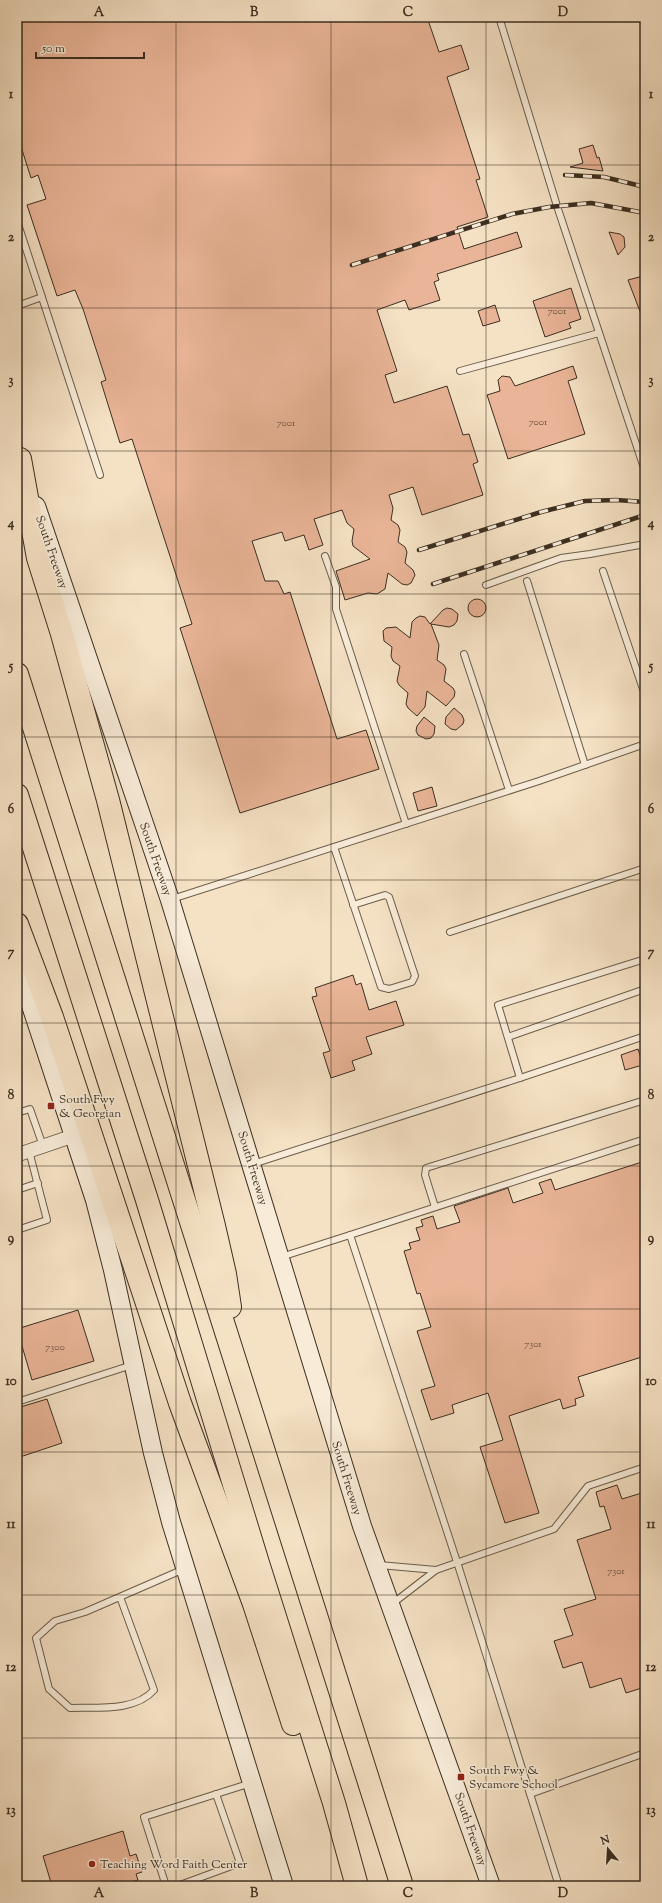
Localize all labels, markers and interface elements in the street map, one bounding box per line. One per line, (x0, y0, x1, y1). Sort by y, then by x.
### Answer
text: A (94, 4, 105, 22)
text: B (250, 4, 259, 22)
text: C (403, 4, 413, 22)
text: D (558, 4, 568, 22)
scale bar (36, 34, 144, 60)
text: 50 m (41, 40, 65, 58)
text: 1 (9, 86, 14, 104)
text: 1 (649, 86, 654, 104)
text: 2 (8, 229, 15, 247)
text: 2 (648, 229, 655, 247)
house number: 7001 (548, 304, 567, 319)
text: 3 (8, 372, 14, 390)
text: 3 (648, 372, 654, 390)
house number: 7001 (529, 415, 548, 430)
house number: 7001 (277, 416, 296, 431)
street label: South Freeway (30, 513, 72, 591)
text: 4 (7, 515, 15, 533)
text: 4 (647, 515, 655, 533)
text: 5 (8, 658, 14, 676)
text: 5 (648, 658, 654, 676)
text: 6 (8, 801, 15, 819)
text: 6 (648, 801, 655, 819)
street label: South Freeway (134, 820, 176, 898)
text: 7 (8, 944, 15, 962)
text: 7 (648, 944, 655, 962)
text: 8 (8, 1087, 15, 1105)
text: 8 (648, 1087, 655, 1105)
place label: South Fwy & Georgian (59, 1091, 121, 1123)
marker: South Fwy & Georgian (46, 1101, 56, 1111)
street label: South Freeway (232, 1129, 272, 1208)
text: 9 (8, 1230, 15, 1248)
text: 9 (648, 1230, 655, 1248)
house number: 7301 (524, 1337, 542, 1352)
house number: 7300 (45, 1340, 65, 1355)
text: 10 (5, 1373, 17, 1391)
text: 10 (645, 1373, 657, 1391)
street label: South Freeway (326, 1439, 366, 1518)
text: 11 (7, 1516, 16, 1534)
text: 11 (647, 1516, 656, 1534)
house number: 7301 (607, 1564, 625, 1579)
text: 12 (6, 1659, 17, 1677)
text: 12 (646, 1659, 657, 1677)
place label: South Fwy & Sycamore School (469, 1762, 558, 1794)
marker: South Fwy & Sycamore School (456, 1772, 466, 1782)
street label: South Freeway (449, 1790, 491, 1868)
text: 13 (6, 1802, 16, 1820)
text: 13 (646, 1802, 656, 1820)
north arrow (588, 1829, 628, 1869)
text: N (598, 1831, 612, 1850)
place label: Teaching Word Faith Center (100, 1856, 248, 1874)
marker: Teaching Word Faith Center (87, 1859, 97, 1869)
text: A (94, 1885, 105, 1903)
text: B (250, 1885, 259, 1903)
text: C (403, 1885, 413, 1903)
text: D (558, 1885, 568, 1903)

